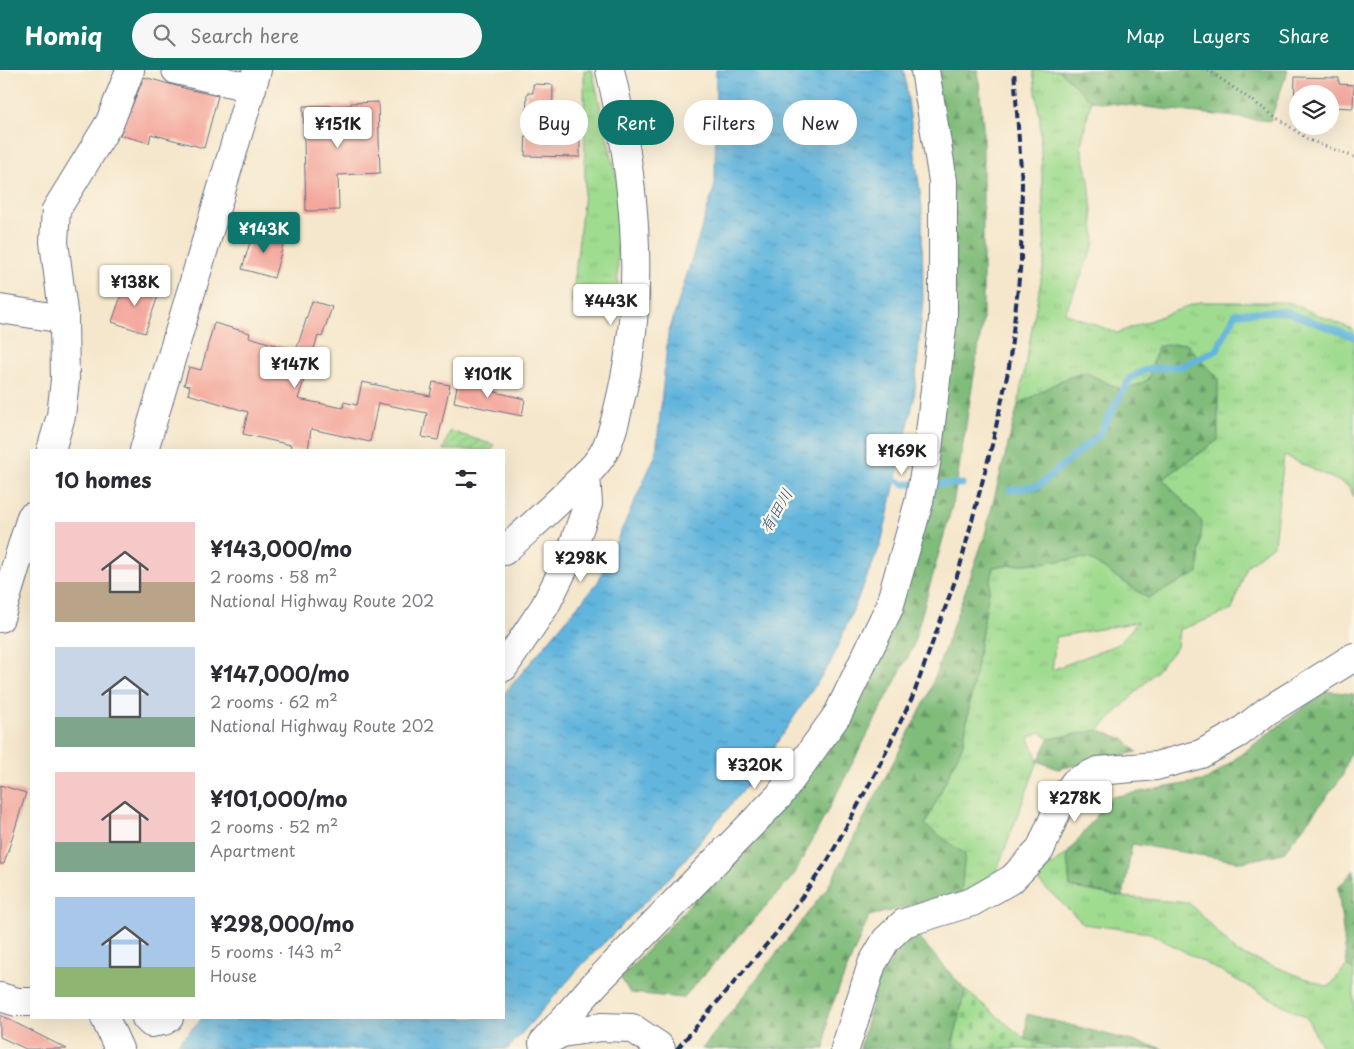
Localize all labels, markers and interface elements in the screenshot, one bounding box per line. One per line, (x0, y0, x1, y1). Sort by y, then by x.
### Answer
search box (132, 13, 482, 58)
text: Homiq (25, 17, 102, 53)
icon: search (150, 21, 178, 49)
text: Search here (190, 21, 299, 49)
text: Map (1126, 22, 1165, 49)
text: Layers (1193, 22, 1250, 49)
text: Share (1278, 22, 1329, 49)
map controls (1289, 85, 1339, 135)
button: layers (1289, 85, 1339, 135)
chip: Buy (520, 100, 588, 145)
chip: Rent (598, 100, 674, 145)
chip: Filters (684, 100, 773, 145)
chip: New (783, 100, 857, 145)
pin: ¥151K (303, 106, 373, 149)
text: ¥151K (315, 111, 361, 135)
pin: ¥143K (229, 212, 299, 254)
text: ¥143K (239, 216, 289, 240)
pin: ¥138K (100, 264, 170, 307)
text: ¥138K (110, 269, 160, 293)
pin: ¥443K (576, 284, 646, 326)
text: ¥443K (584, 288, 638, 312)
pin: ¥147K (260, 346, 330, 389)
text: ¥147K (271, 351, 319, 375)
pin: ¥101K (453, 356, 523, 399)
text: ¥101K (464, 361, 512, 385)
pin: ¥169K (867, 434, 937, 476)
text: ¥169K (877, 438, 927, 462)
text: 10 homes (55, 463, 152, 495)
icon: filters (452, 465, 480, 493)
water label: 有田川 (752, 483, 798, 537)
text: ¥143,000/mo (210, 532, 352, 564)
pin: ¥298K (546, 540, 616, 583)
icon: home (95, 542, 155, 602)
text: ¥298K (555, 545, 607, 569)
text: 2 rooms · 58 m² (210, 564, 337, 588)
text: National Highway Route 202 (210, 588, 434, 612)
text: ¥147,000/mo (210, 657, 349, 689)
icon: home (95, 667, 155, 727)
text: 2 rooms · 62 m² (210, 689, 338, 713)
text: National Highway Route 202 (210, 713, 434, 737)
pin: ¥320K (720, 748, 790, 790)
text: ¥320K (727, 752, 783, 776)
pin: ¥278K (1040, 780, 1110, 823)
text: ¥101,000/mo (210, 782, 347, 814)
text: ¥278K (1049, 785, 1101, 809)
icon: home (95, 792, 155, 852)
text: 2 rooms · 52 m² (210, 814, 338, 838)
text: Apartment (210, 838, 295, 862)
text: ¥298,000/mo (210, 907, 354, 939)
icon: home (95, 917, 155, 977)
text: 5 rooms · 143 m² (210, 939, 342, 963)
text: House (210, 963, 257, 987)

